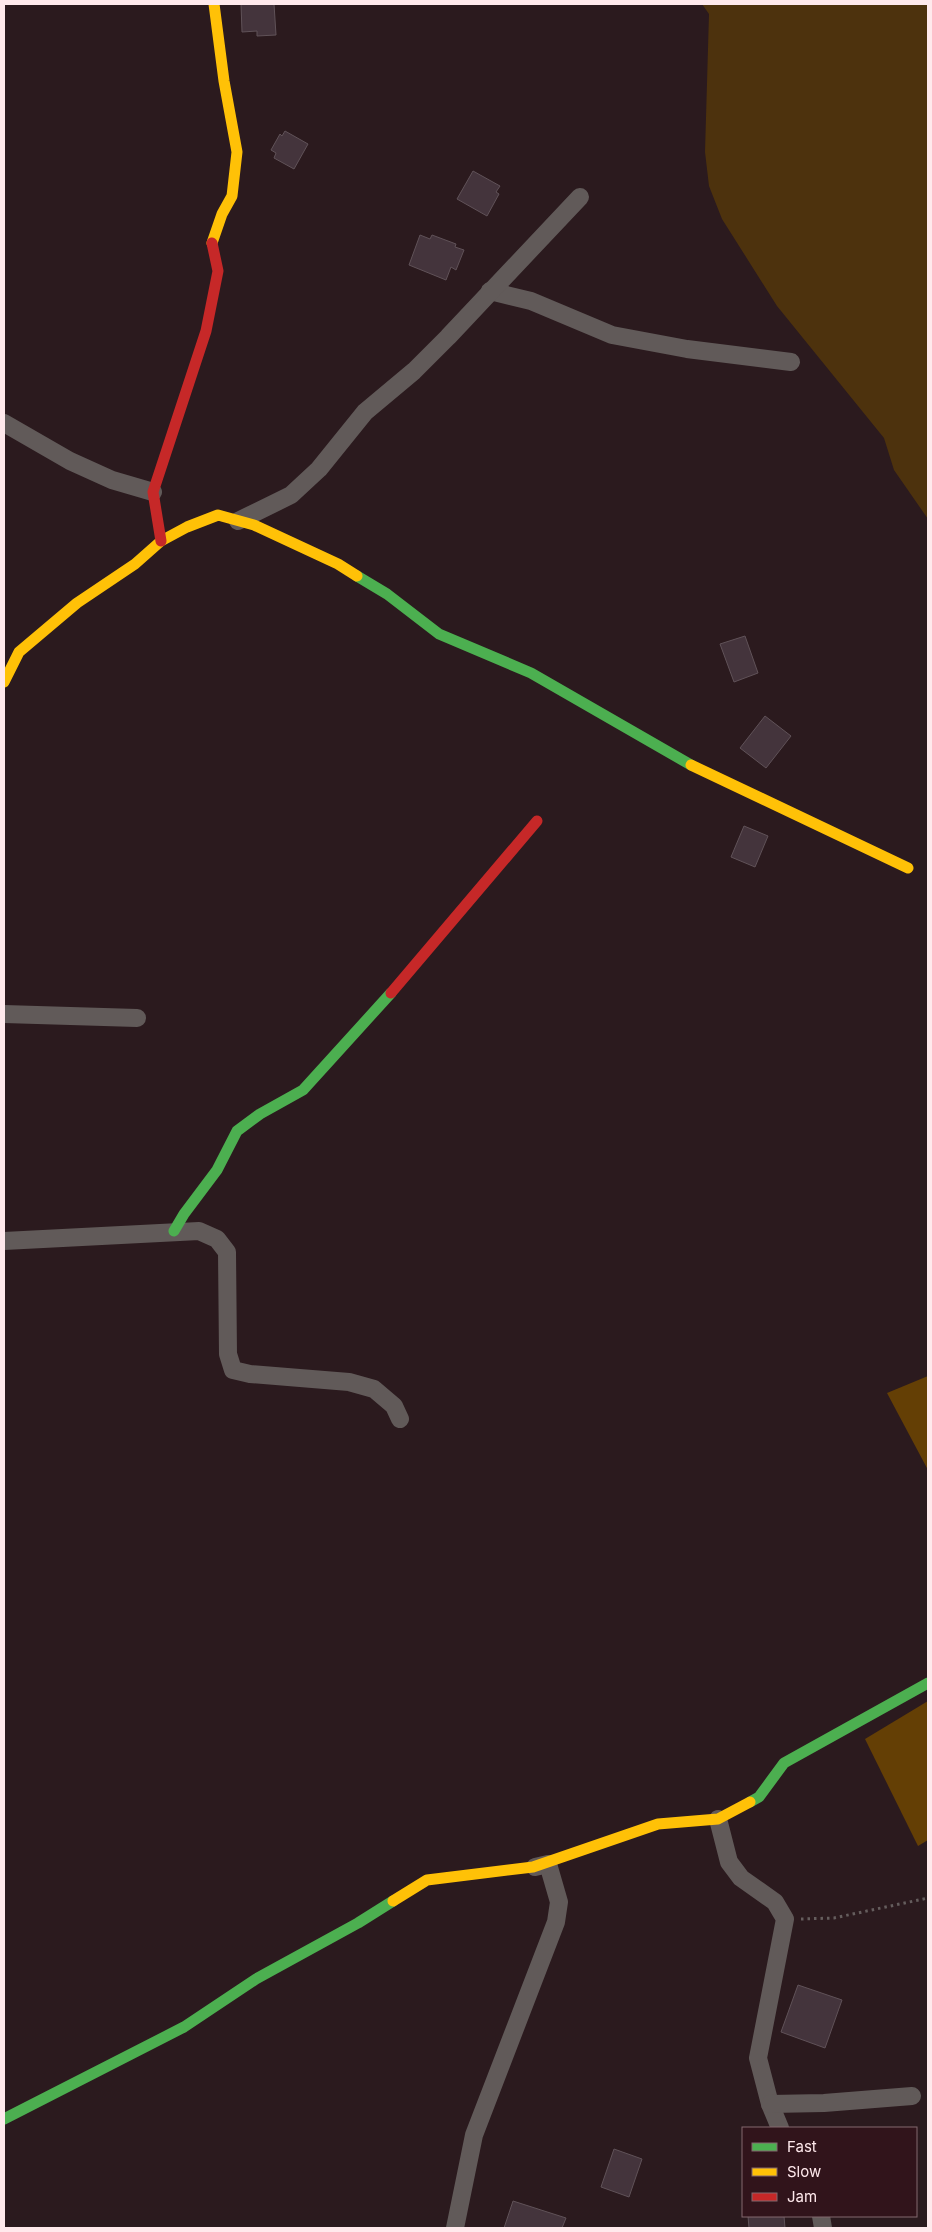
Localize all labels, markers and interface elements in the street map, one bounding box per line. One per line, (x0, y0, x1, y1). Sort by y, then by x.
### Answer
legend (742, 2127, 917, 2217)
text: Fast (787, 2137, 817, 2156)
text: Slow (787, 2162, 821, 2181)
text: Jam (787, 2187, 817, 2206)

